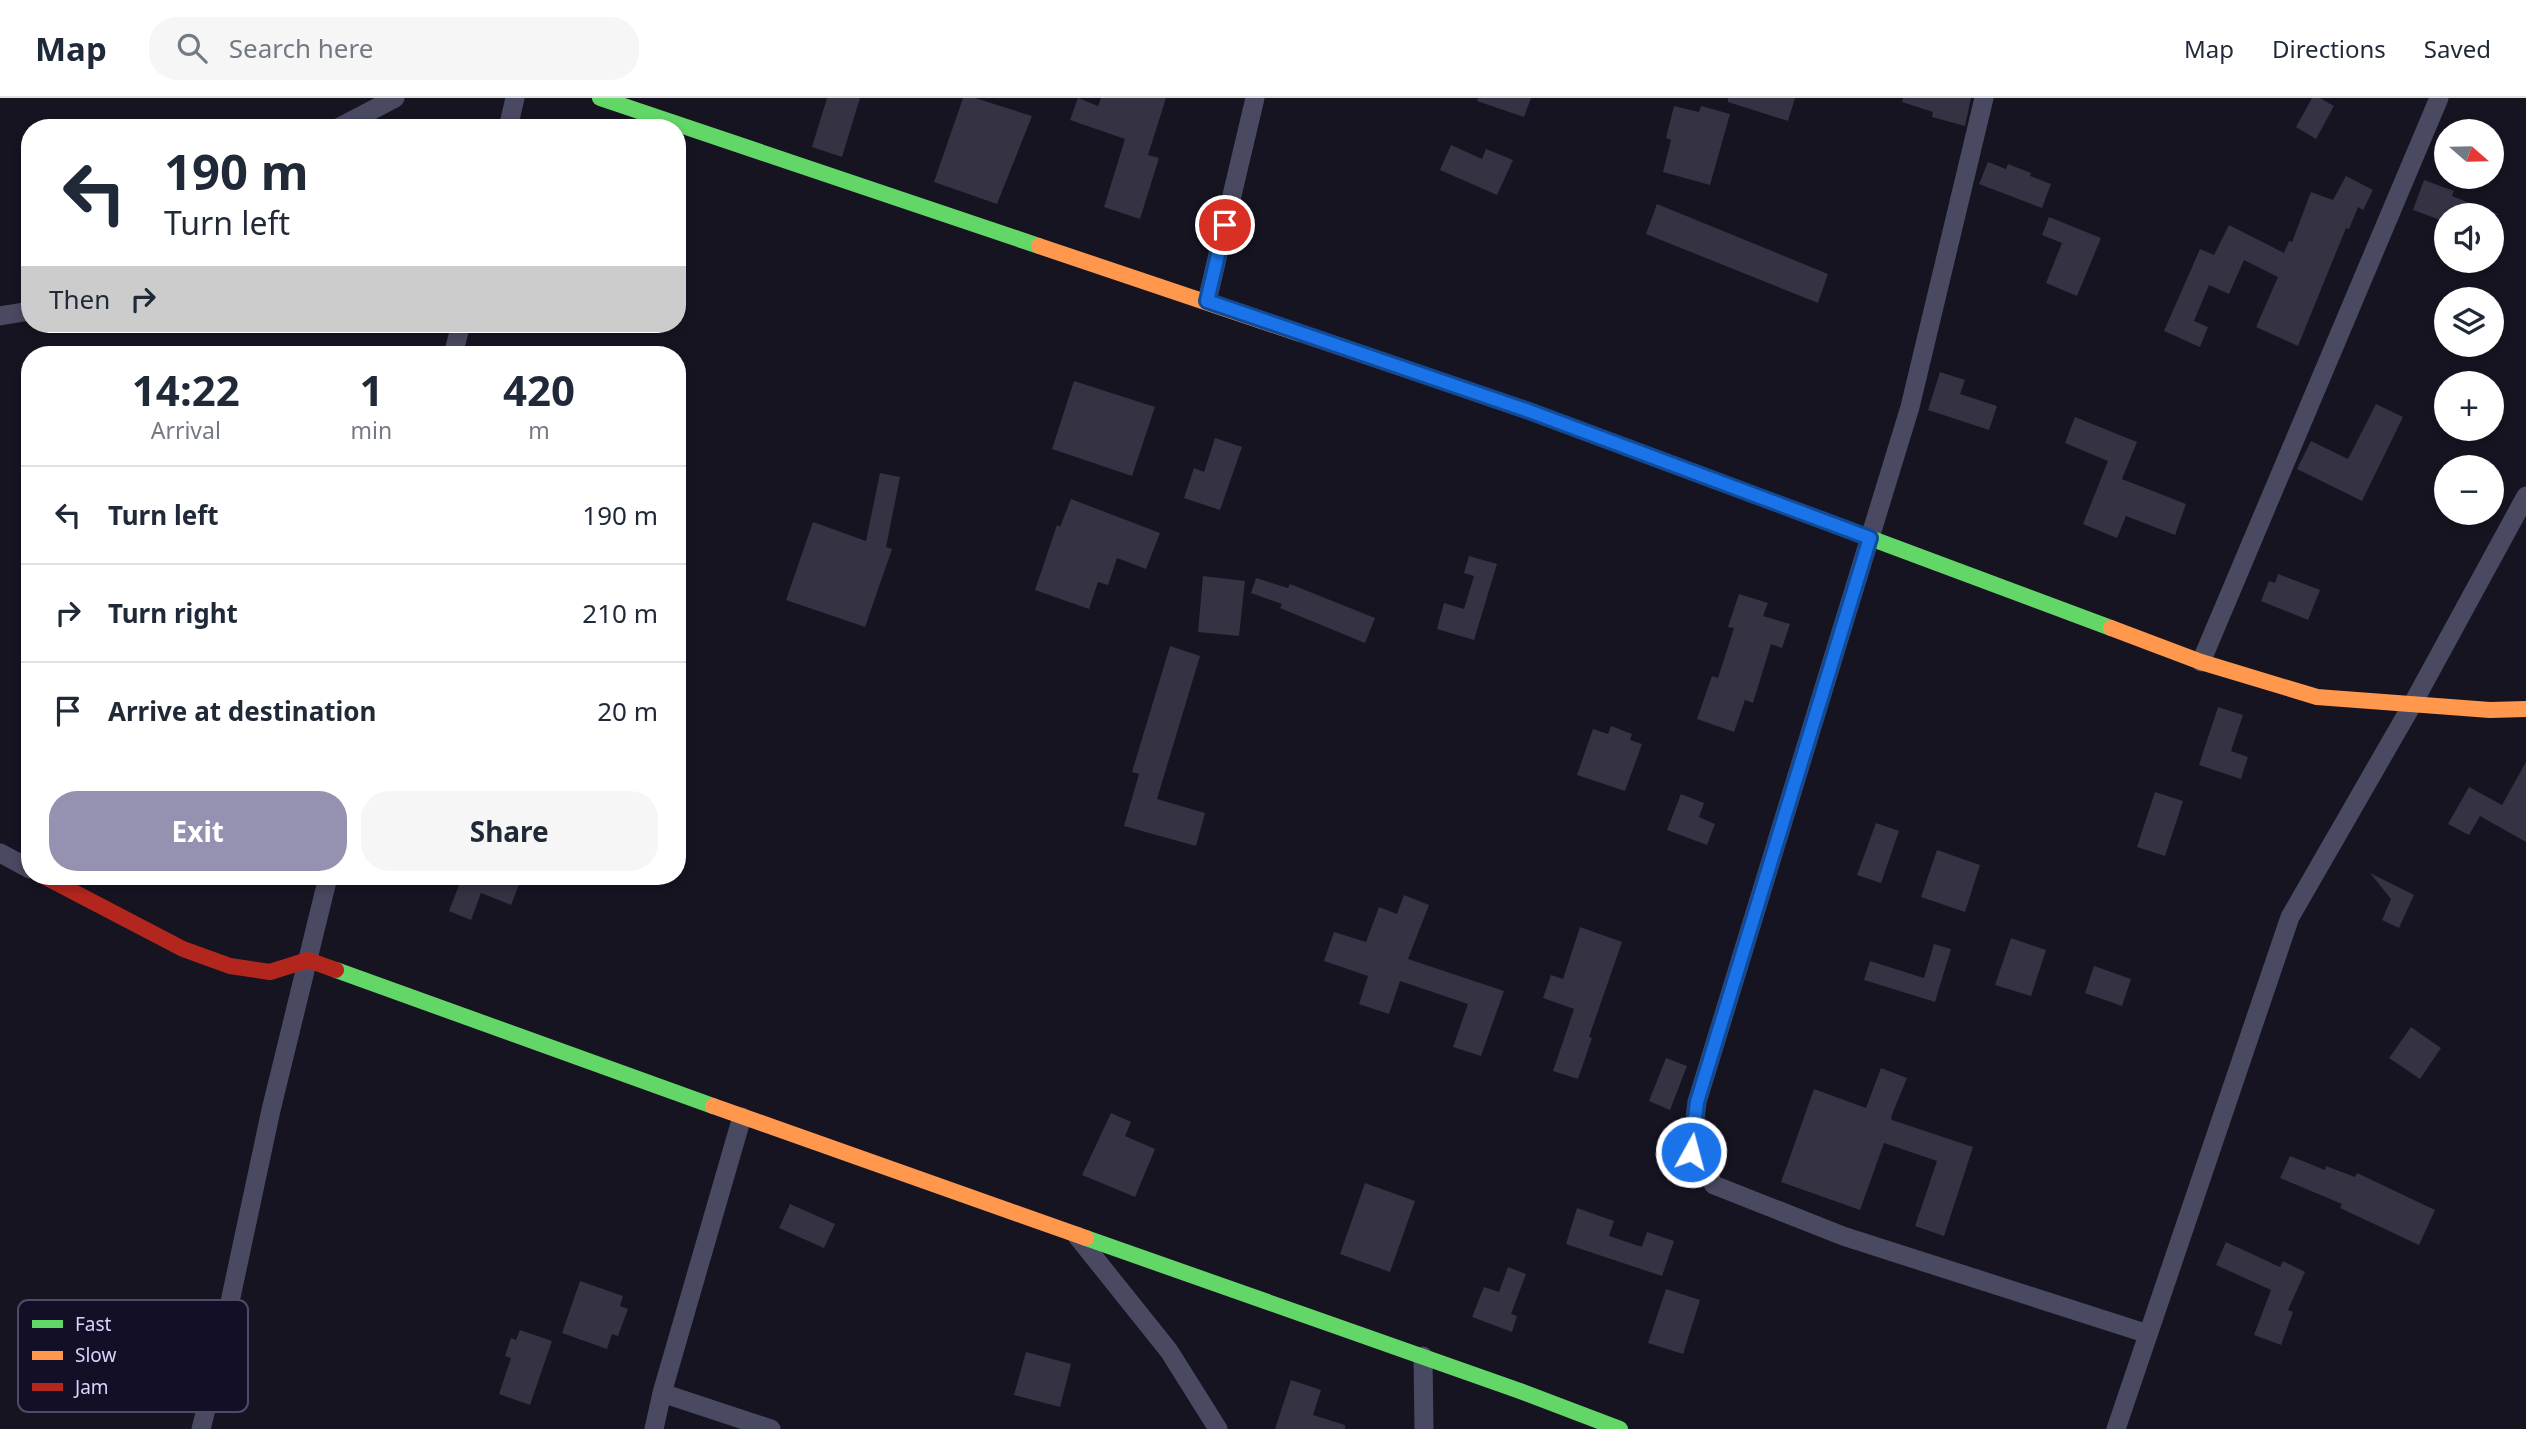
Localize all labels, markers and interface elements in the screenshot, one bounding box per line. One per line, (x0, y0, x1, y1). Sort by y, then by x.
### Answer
search box (149, 17, 639, 80)
text: Map (35, 26, 107, 71)
icon: search (173, 29, 211, 67)
text: Search here (229, 30, 373, 66)
text: Map (2184, 32, 2234, 65)
text: Directions (2272, 32, 2386, 65)
text: Saved (2424, 32, 2491, 65)
north arrow (2434, 119, 2504, 189)
map controls (2434, 119, 2504, 525)
text: 190 m (164, 138, 309, 204)
icon: left (49, 147, 140, 238)
pin (1195, 195, 1255, 255)
text: Turn left (164, 201, 290, 244)
button: sound (2434, 203, 2504, 273)
icon: arrive (1206, 206, 1244, 244)
icon: right (124, 280, 162, 318)
text: Then (49, 281, 110, 317)
button: layers (2434, 287, 2504, 357)
text: 14:22 (132, 361, 240, 418)
text: 1 (359, 361, 383, 418)
text: 420 (503, 361, 575, 418)
button: + (2434, 371, 2504, 441)
text: Arrival (151, 414, 221, 446)
text: min (351, 414, 392, 446)
text: m (528, 414, 550, 446)
button: − (2434, 455, 2504, 525)
icon: left (49, 496, 87, 534)
text: Turn left (108, 497, 219, 533)
text: 190 m (582, 497, 658, 533)
icon: right (49, 594, 87, 632)
text: Turn right (108, 595, 238, 631)
text: 210 m (582, 595, 658, 631)
icon: arrive (49, 692, 87, 730)
text: Arrive at destination (108, 693, 377, 729)
text: 20 m (597, 693, 658, 729)
button: Exit (49, 791, 347, 871)
button: Share (361, 791, 658, 871)
position arrow (1654, 1115, 1728, 1189)
legend (18, 1300, 248, 1412)
text: Fast (75, 1311, 112, 1337)
text: Slow (75, 1342, 116, 1368)
text: Jam (73, 1374, 109, 1400)

